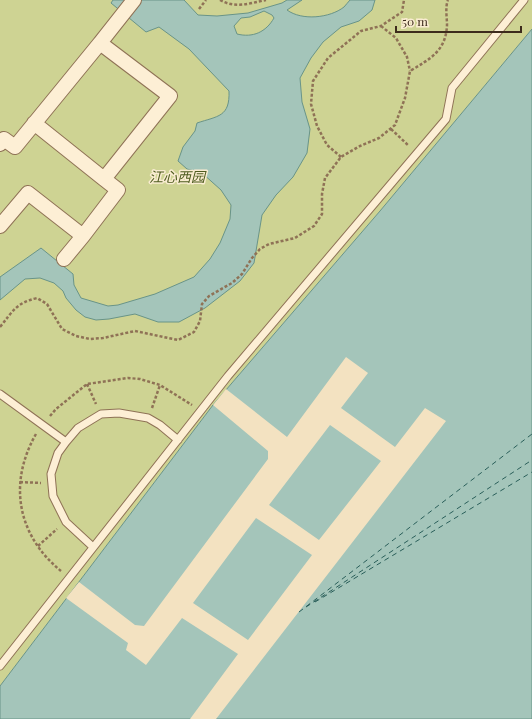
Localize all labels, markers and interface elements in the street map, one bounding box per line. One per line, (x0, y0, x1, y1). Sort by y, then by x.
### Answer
scale bar (396, 8, 521, 34)
text: 50 m (402, 13, 428, 29)
park label: 江心西园 (149, 167, 207, 186)

